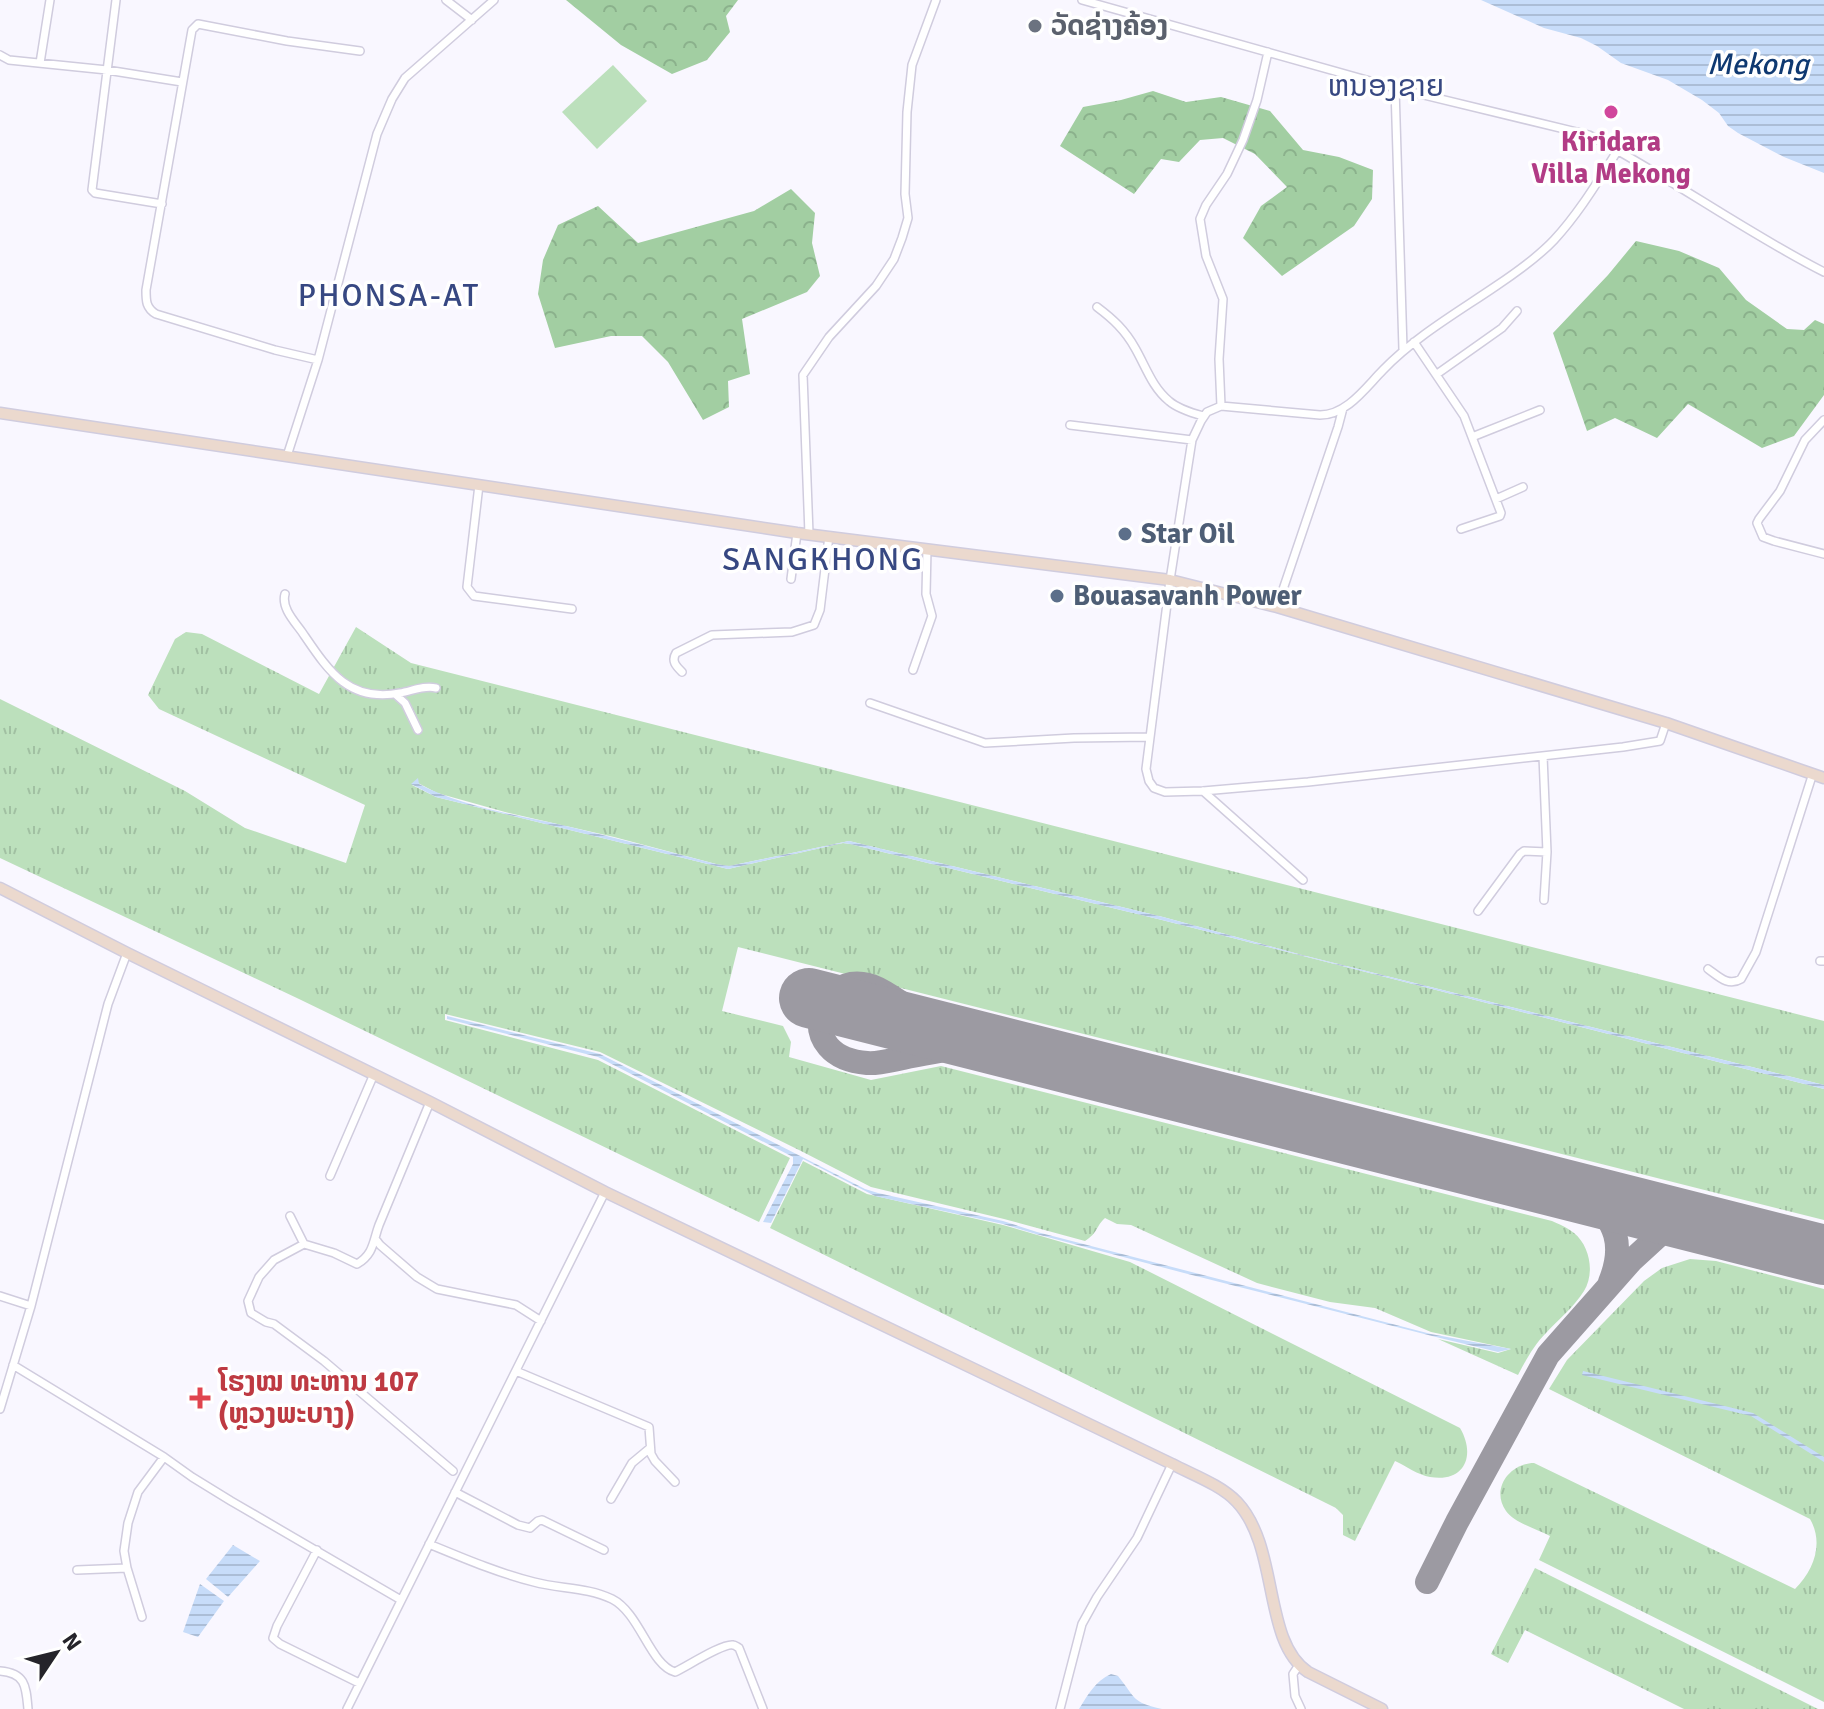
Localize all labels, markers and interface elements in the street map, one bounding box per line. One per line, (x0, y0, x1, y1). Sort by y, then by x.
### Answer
place label: ວັດຊ່າງຄ້ອງ (1051, 9, 1168, 43)
marker: ວັດຊ່າງຄ້ອງ (1026, 17, 1044, 35)
water label: Mekong (1707, 46, 1811, 83)
district label: ຫນອງຊາຍ (1328, 68, 1444, 105)
marker: Kiridara Villa Mekong (1602, 103, 1620, 121)
place label: Kiridara Villa Mekong (1531, 125, 1691, 191)
district label: PHONSA-AT (298, 276, 480, 315)
place label: Star Oil (1141, 517, 1235, 551)
marker: Star Oil (1116, 525, 1134, 543)
district label: SANGKHONG (722, 540, 924, 579)
place label: Bouasavanh Power (1073, 579, 1303, 613)
marker: Bouasavanh Power (1048, 587, 1066, 605)
place label: ໂຮງໝ ທະຫານ 107 (ຫຼວງພະບາງ) (217, 1365, 419, 1431)
marker: ໂຮງໝ ທະຫານ 107 (ຫຼວງພະບາງ) (189, 1387, 211, 1409)
north arrow (16, 1613, 96, 1693)
text: N (57, 1628, 87, 1656)

